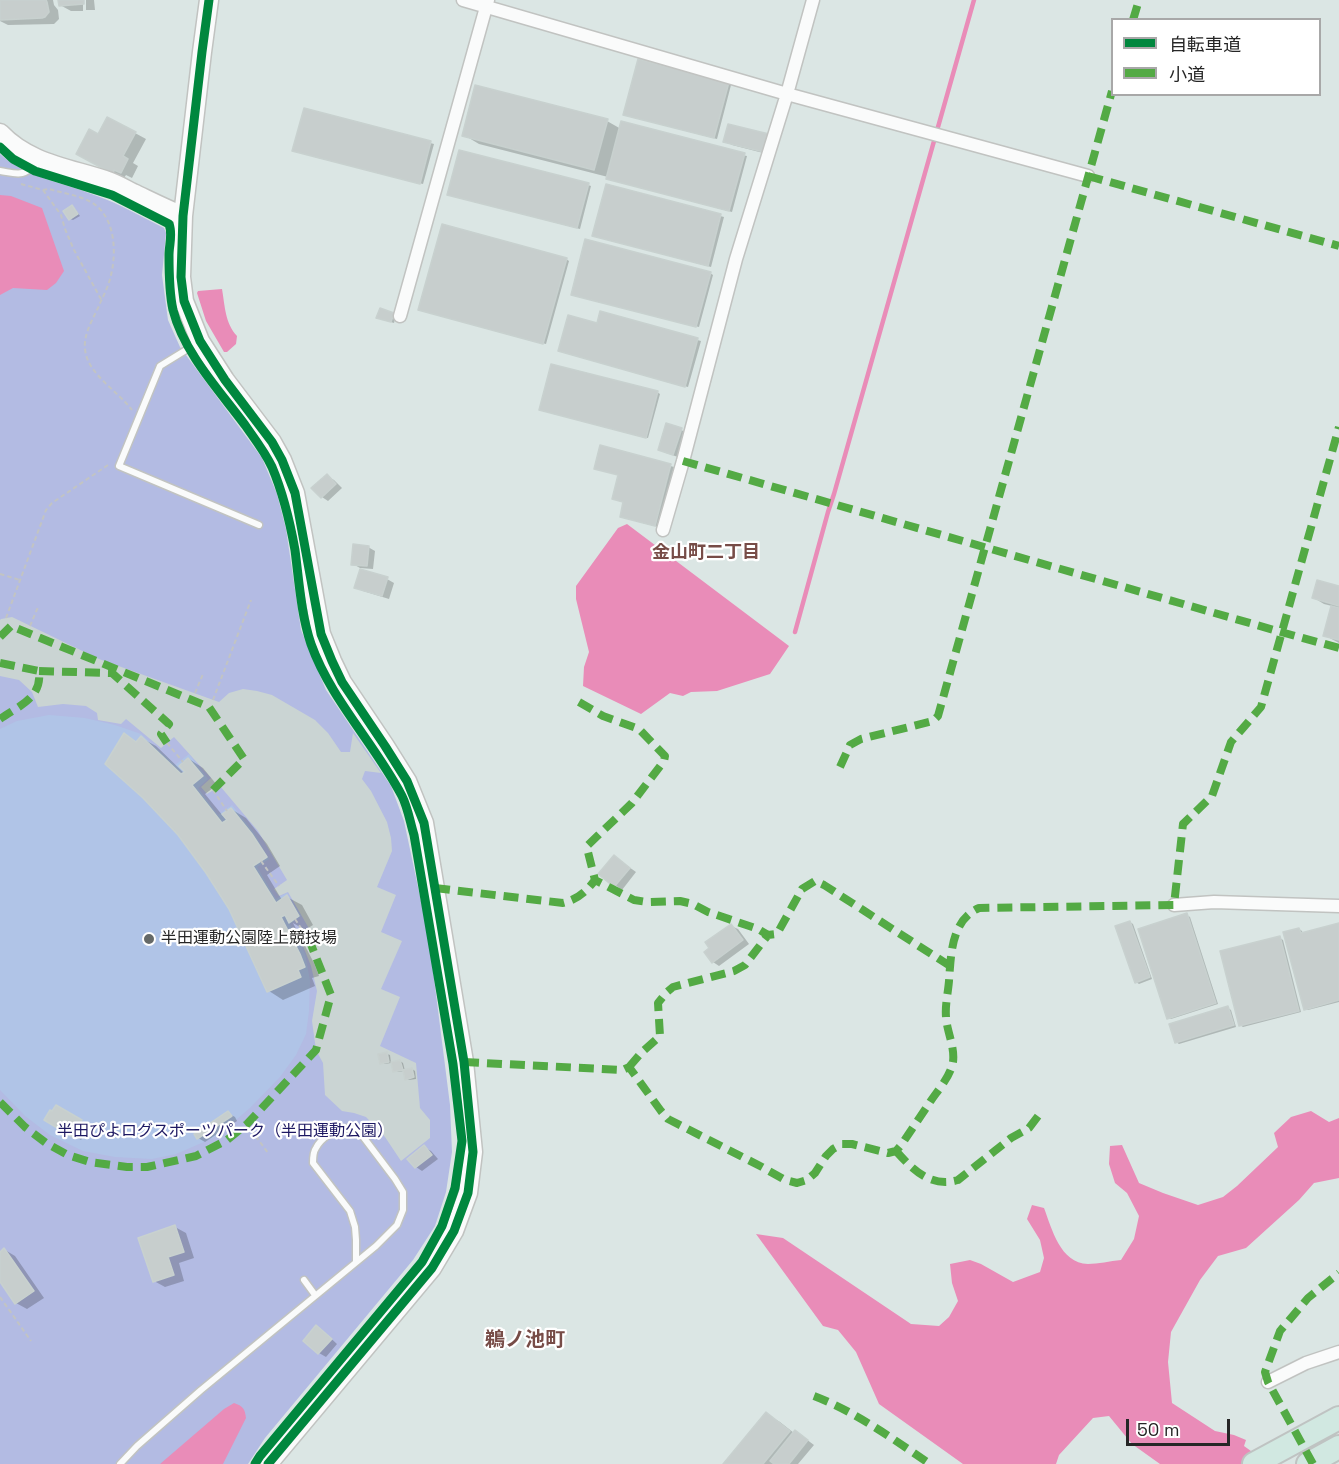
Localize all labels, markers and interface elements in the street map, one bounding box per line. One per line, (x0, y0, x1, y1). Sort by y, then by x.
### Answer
legend (1111, 18, 1321, 96)
text: 自転車道 (1169, 33, 1241, 56)
text: 小道 (1169, 63, 1205, 86)
district label: 金山町二丁目 (652, 542, 760, 564)
place label: 半田運動公園陸上競技場 (161, 929, 337, 949)
marker: 半田運動公園陸上競技場 (142, 932, 156, 946)
park label: 半田ぴよログスポーツパーク（半田運動公園） (57, 1122, 393, 1142)
district label: 鵜ノ池町 (485, 1329, 565, 1353)
scale bar (1129, 1407, 1232, 1445)
text: 50 m (1137, 1418, 1179, 1441)

